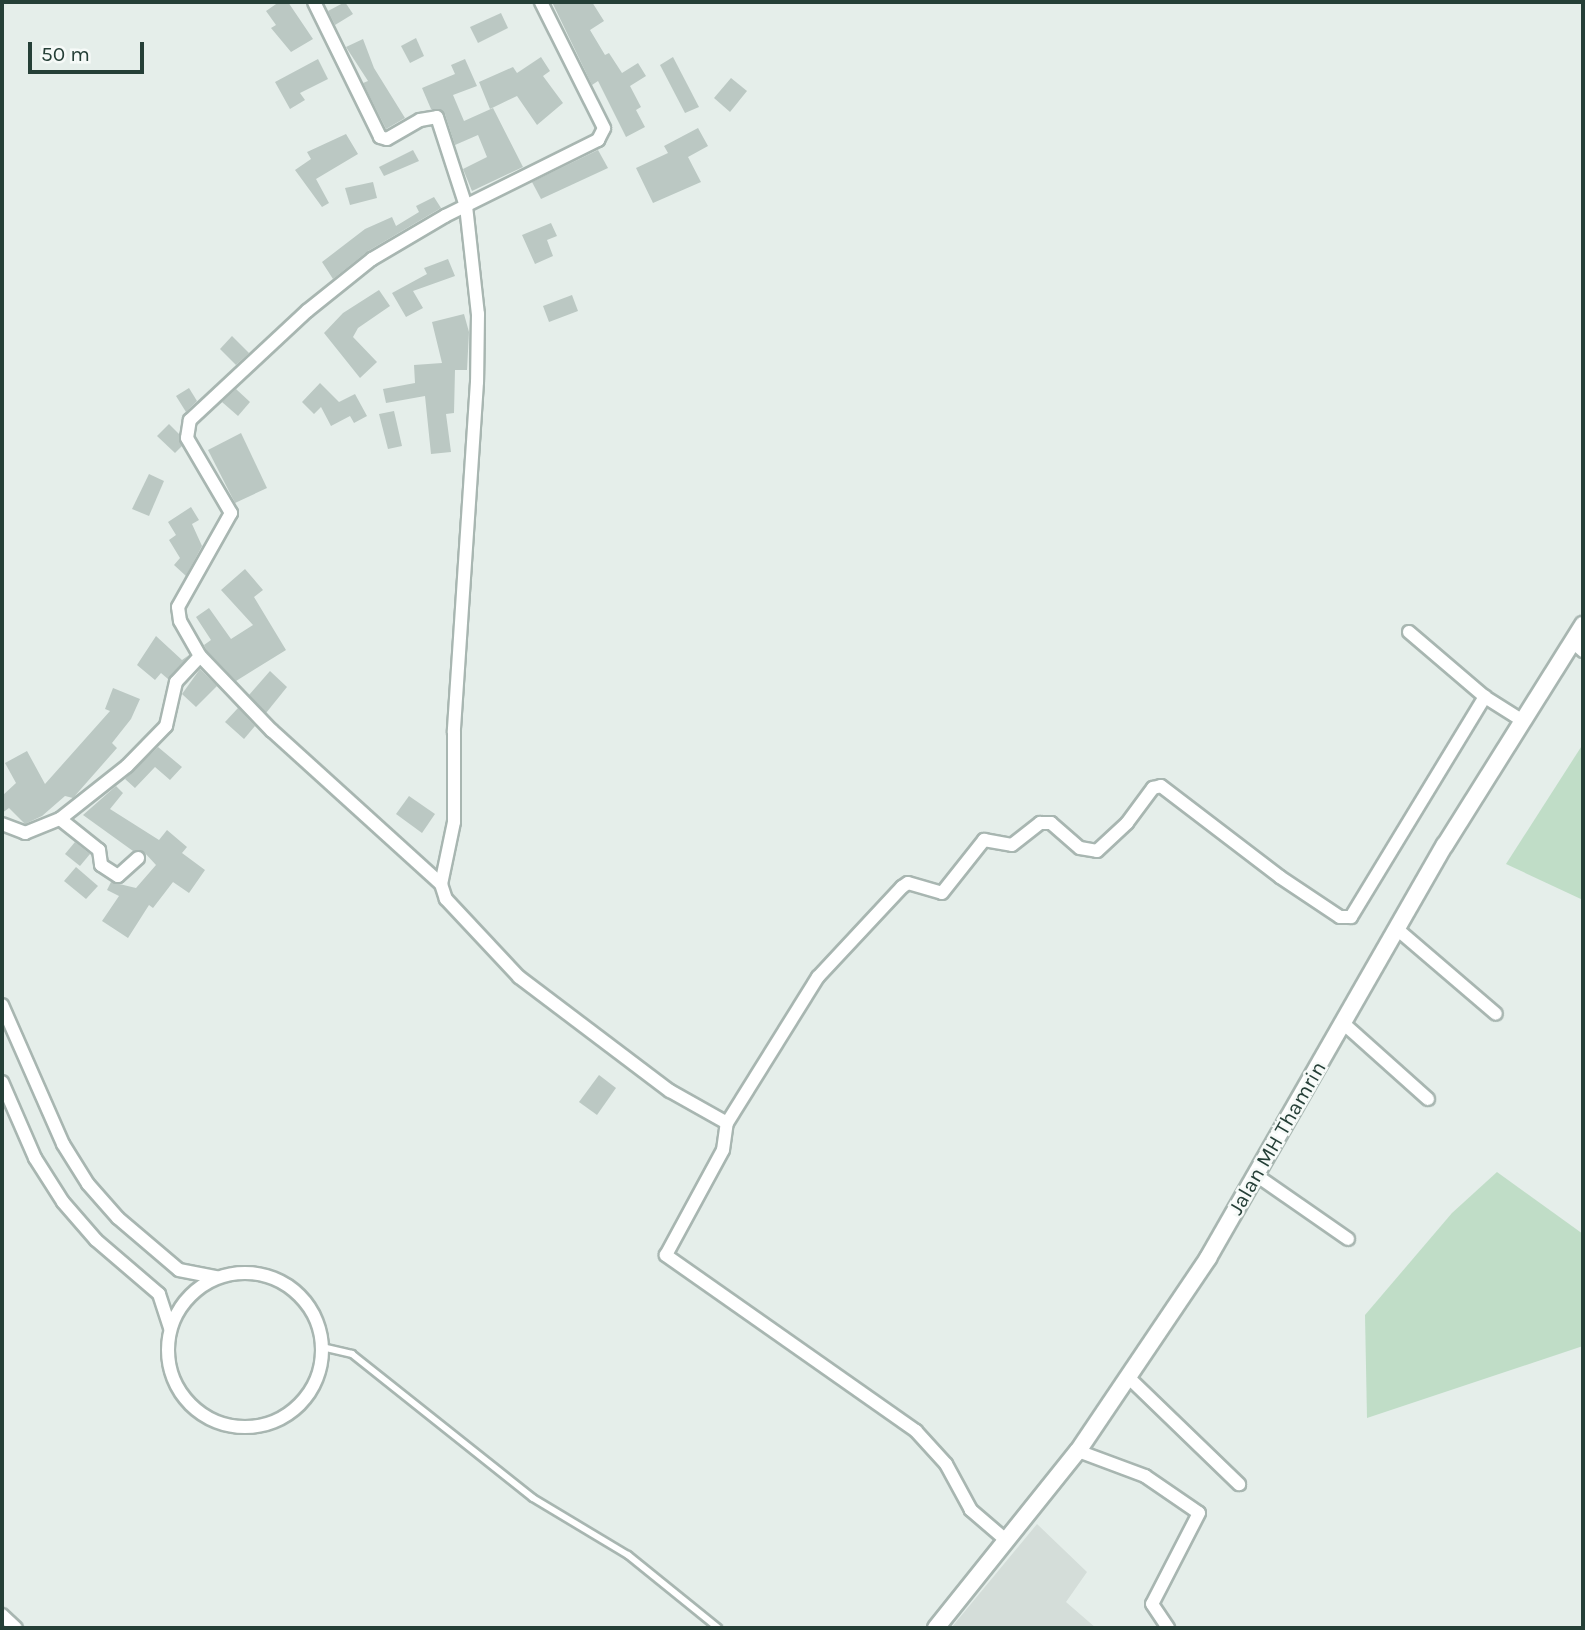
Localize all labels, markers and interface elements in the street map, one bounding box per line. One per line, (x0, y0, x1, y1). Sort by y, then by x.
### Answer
scale bar (32, 28, 147, 72)
text: 50 m (41, 42, 90, 66)
street label: Jalan MH Thamrin (1223, 1057, 1331, 1219)

